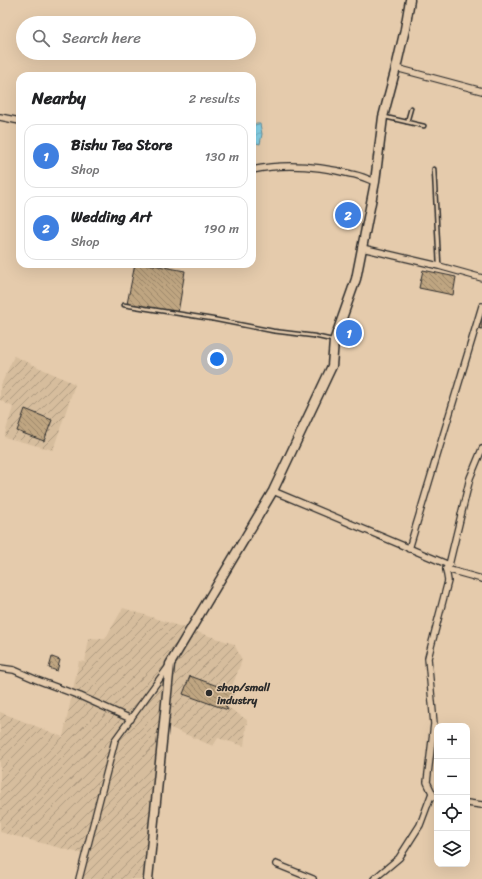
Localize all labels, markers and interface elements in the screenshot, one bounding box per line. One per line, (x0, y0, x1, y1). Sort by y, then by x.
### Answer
search box (16, 16, 256, 60)
text: Search here (62, 25, 141, 51)
icon: search (30, 27, 52, 49)
text: Nearby (32, 83, 86, 113)
text: 2 results (189, 87, 240, 110)
text: Bishu Tea Store (71, 132, 172, 158)
text: 1 (43, 145, 49, 168)
text: 130 m (205, 145, 239, 168)
text: Shop (71, 158, 99, 181)
pin: 2 (335, 200, 361, 230)
text: Wedding Art (71, 204, 152, 230)
text: 2 (42, 217, 50, 240)
text: 190 m (204, 217, 239, 240)
text: Shop (71, 230, 99, 253)
pin: 1 (336, 318, 362, 348)
your location (207, 349, 227, 369)
place label: shop/small industry (216, 678, 271, 710)
marker: shop/small industry (204, 688, 214, 698)
map controls (434, 723, 470, 867)
button: + (434, 723, 470, 759)
button: − (434, 759, 470, 795)
button: locate (434, 795, 470, 831)
button: layers (434, 831, 470, 867)

